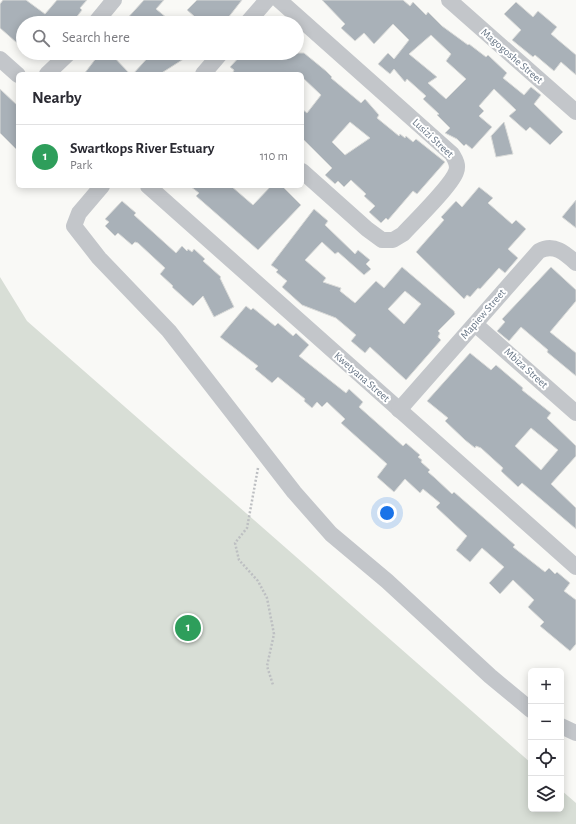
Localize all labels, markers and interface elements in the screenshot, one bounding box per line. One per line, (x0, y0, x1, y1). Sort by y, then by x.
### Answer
search box (16, 16, 304, 60)
street label: Magogoshe Street (479, 26, 545, 86)
icon: search (30, 27, 52, 49)
text: Search here (62, 30, 130, 45)
text: Nearby (32, 89, 82, 106)
street label: Lusizi Street (410, 116, 456, 160)
text: Swartkops River Estuary (70, 141, 215, 156)
text: 1 (43, 150, 47, 163)
text: 110 m (260, 150, 288, 163)
text: Park (70, 159, 92, 172)
street label: Mapiew Street (458, 287, 508, 341)
street label: Mbiza Street (502, 346, 550, 391)
street label: Kwetyana Street (332, 350, 392, 404)
your location (377, 503, 397, 523)
pin: 1 (175, 613, 201, 643)
map controls (528, 668, 564, 812)
button: + (528, 668, 564, 704)
button: − (528, 704, 564, 740)
button: locate (528, 740, 564, 776)
button: layers (528, 776, 564, 812)

